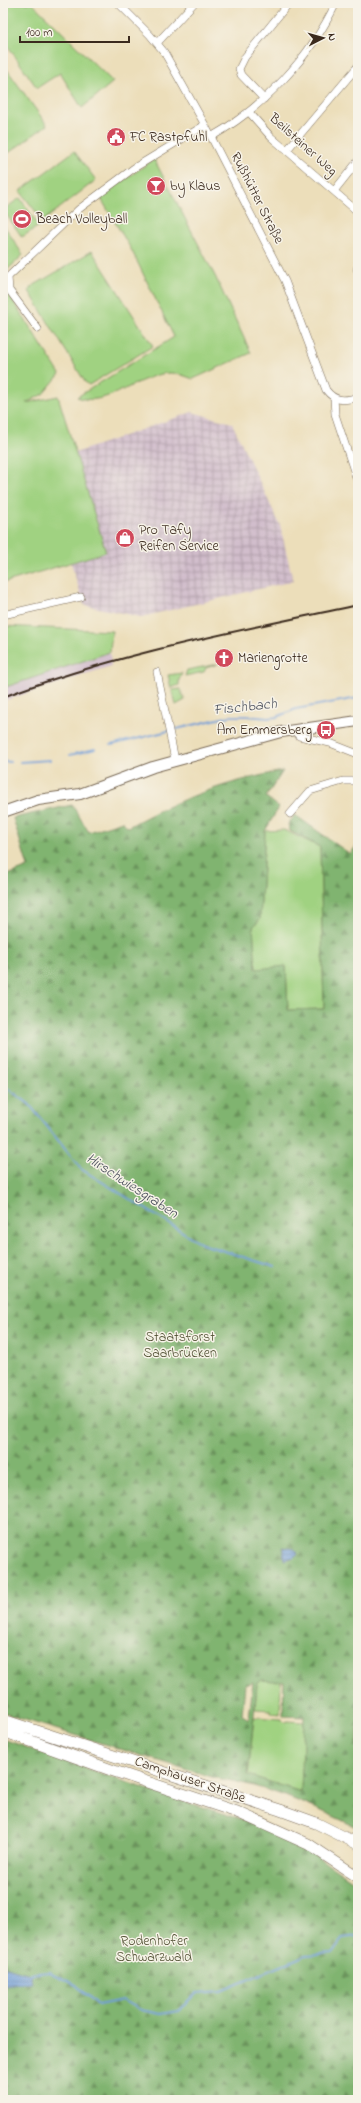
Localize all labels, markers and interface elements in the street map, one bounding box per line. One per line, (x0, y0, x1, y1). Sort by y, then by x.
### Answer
scale bar (20, 18, 129, 44)
north arrow (303, 18, 343, 58)
text: 100 m (26, 24, 53, 42)
text: N (324, 33, 340, 42)
street label: Beilsteiner Weg (263, 108, 342, 182)
public building icon: FC Rastpfuhl (105, 126, 127, 148)
place label: FC Rastpfuhl (129, 127, 207, 148)
street label: Rußhütter Straße (225, 149, 289, 248)
bar icon: by Klaus (145, 175, 167, 197)
place label: by Klaus (170, 176, 220, 198)
sports icon: Beach Volleyball (11, 208, 33, 230)
place label: Beach Volleyball (35, 209, 127, 231)
place label: Pro Tafy Reifen Service (139, 520, 219, 557)
shop icon: Pro Tafy Reifen Service (114, 527, 136, 549)
church icon: Mariengrotte (213, 647, 235, 669)
place label: Mariengrotte (238, 648, 308, 670)
water label: Fischbach (212, 693, 279, 721)
bus stop icon: Am Emmersberg (315, 719, 337, 741)
place label: Am Emmersberg (217, 720, 312, 742)
water label: Hirschwiesgraben (81, 1148, 183, 1225)
park label: Staatsforst Saarbrücken (143, 1327, 217, 1364)
street label: Camphauser Straße (132, 1751, 249, 1809)
park label: Rodenhofer Schwarzwald (116, 1931, 192, 1968)

